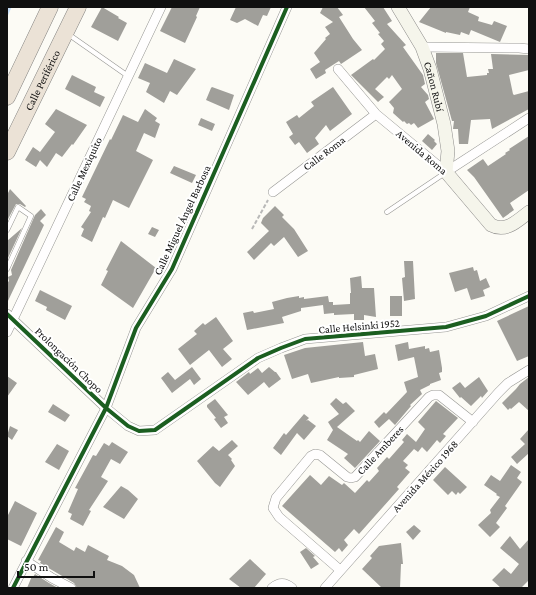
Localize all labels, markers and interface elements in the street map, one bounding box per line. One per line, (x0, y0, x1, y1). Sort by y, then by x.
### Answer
street label: Calle Periférico (22, 47, 62, 112)
street label: Cañon Rubí (422, 60, 447, 114)
street label: Avenida Roma (394, 127, 450, 177)
street label: Calle Roma (301, 133, 347, 173)
street label: Calle Mexiquito (64, 135, 105, 203)
street label: Calle Miguel Ángel Barbosa (151, 163, 214, 277)
street label: Calle Helsinki 1952 (318, 316, 400, 336)
street label: Prolongación Chopo (32, 325, 106, 396)
street label: Calle Amberes (354, 423, 406, 477)
street label: Avenida México 1968 (390, 438, 460, 514)
scale bar (18, 553, 94, 579)
text: 50 m (24, 560, 49, 574)

